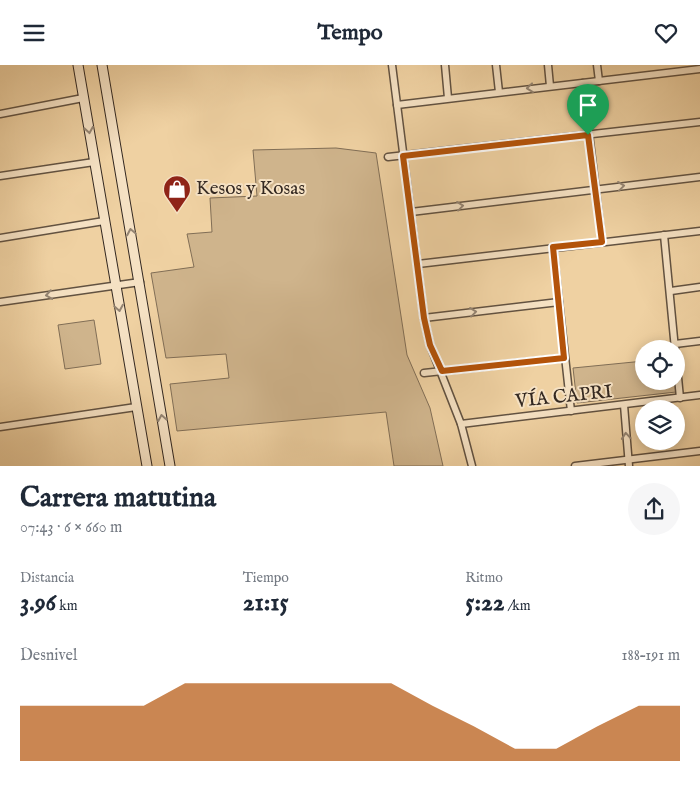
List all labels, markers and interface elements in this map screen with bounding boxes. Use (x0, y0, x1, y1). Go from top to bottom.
icon: menu (20, 19, 48, 47)
text: Tempo (318, 19, 383, 47)
icon: heart (652, 19, 680, 47)
one-way arrow (526, 83, 534, 94)
pin (567, 84, 609, 135)
icon: arrive (574, 91, 602, 119)
one-way arrow (83, 126, 93, 135)
shop icon: Kesos y Kosas (162, 174, 192, 213)
place label: Kesos y Kosas (196, 177, 305, 201)
one-way arrow (617, 181, 625, 192)
one-way arrow (456, 201, 464, 212)
one-way arrow (126, 228, 136, 237)
one-way arrow (45, 289, 54, 299)
one-way arrow (113, 304, 123, 312)
one-way arrow (469, 307, 477, 318)
map controls (635, 340, 685, 450)
button: locate (635, 340, 685, 390)
street label: VÍA CAPRI (513, 379, 614, 414)
button: layers (635, 400, 685, 450)
one-way arrow (158, 414, 168, 422)
one-way arrow (621, 431, 632, 439)
text: Carrera matutina (20, 481, 216, 516)
button: share (628, 483, 680, 535)
text: 07:43 · 6 × 660 m (20, 518, 122, 538)
text: Distancia (20, 569, 74, 587)
text: Tiempo (243, 569, 289, 587)
text: Ritmo (465, 569, 503, 587)
text: 3.96 (20, 587, 56, 619)
text: 21:15 (243, 587, 289, 619)
text: 5:22 (465, 587, 504, 619)
text: km (56, 597, 78, 615)
text: /km (504, 597, 531, 615)
text: Desnivel (20, 646, 77, 666)
text: 188–191 m (621, 646, 680, 666)

